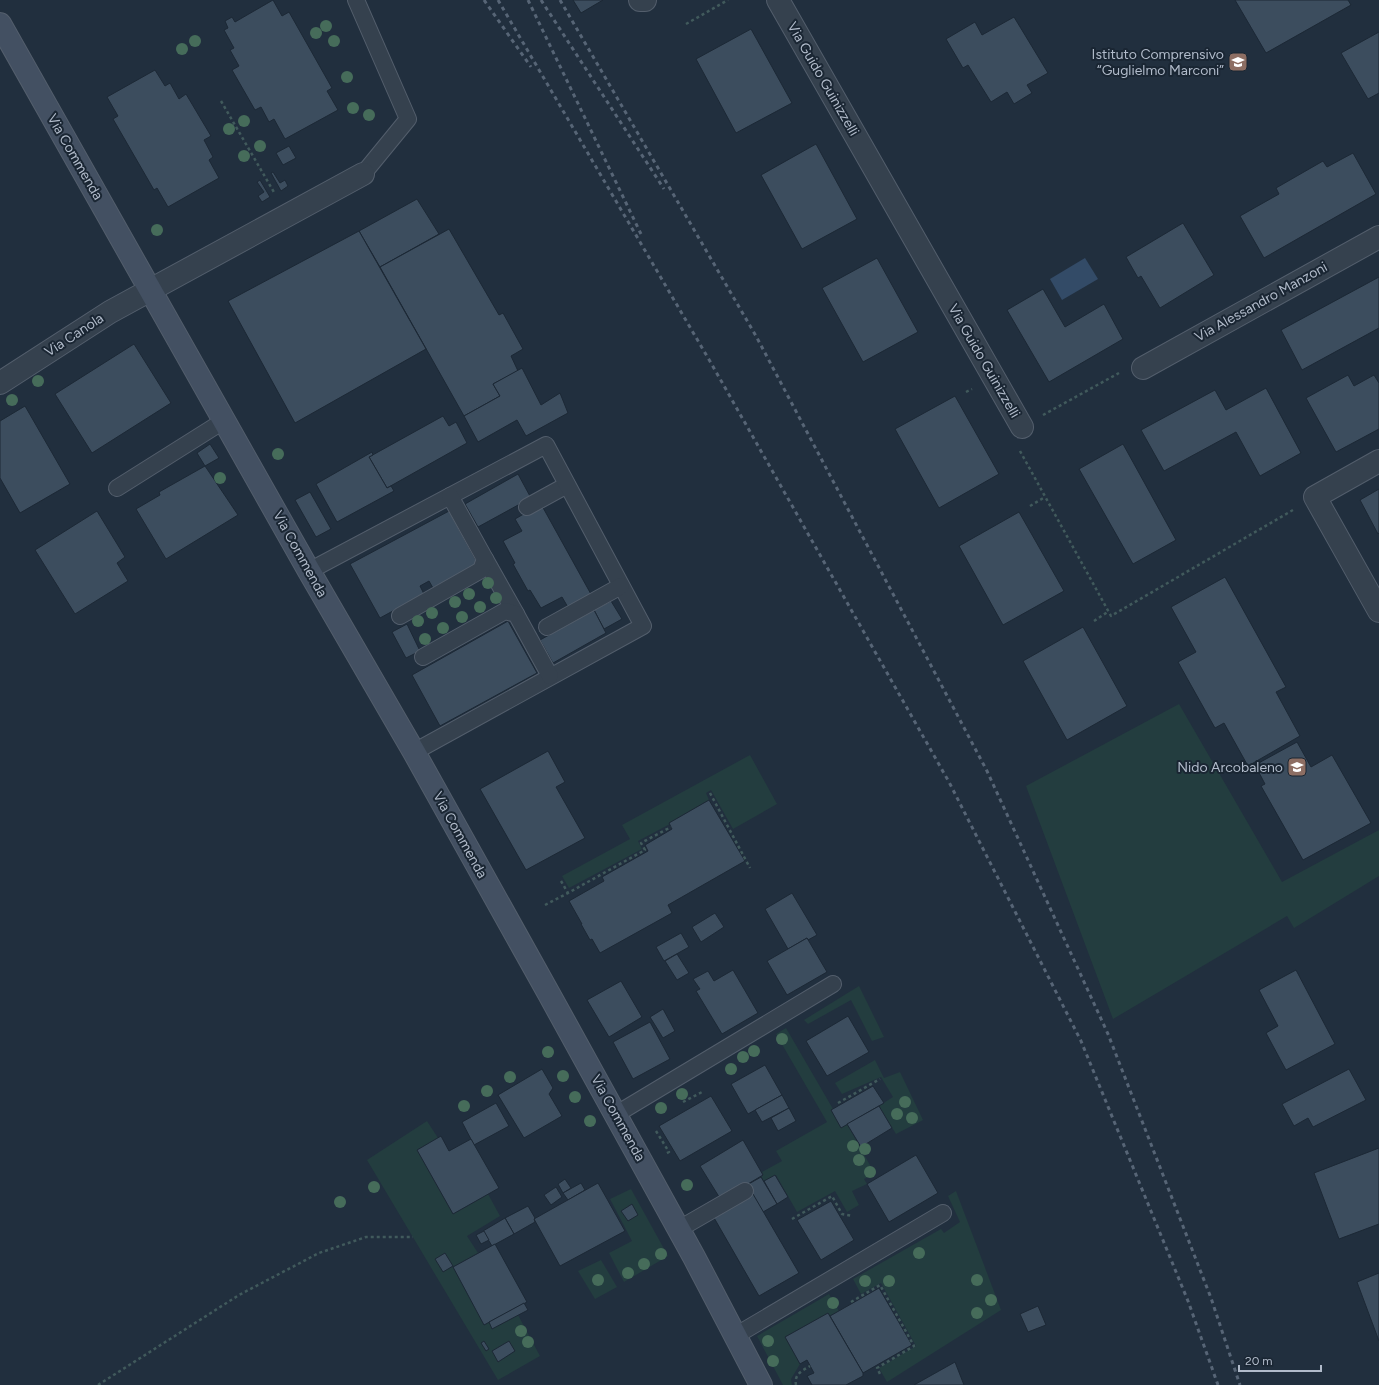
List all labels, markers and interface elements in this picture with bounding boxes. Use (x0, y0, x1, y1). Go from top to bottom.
street label: Via Guido Guinizzelli (783, 19, 863, 139)
place label: Istituto Comprensivo “Guglielmo Marconi” (1092, 46, 1224, 79)
school or university icon: Istituto Comprensivo “Guglielmo Marconi” (1227, 51, 1249, 73)
street label: Via Commenda (44, 111, 106, 203)
street label: Via Alessandro Manzoni (1192, 258, 1330, 346)
street label: Via Guido Guinizzelli (944, 301, 1024, 421)
street label: Via Canola (41, 310, 107, 360)
street label: Via Commenda (269, 508, 331, 600)
school or university icon: Nido Arcobaleno (1286, 756, 1308, 778)
place label: Nido Arcobaleno (1177, 759, 1283, 776)
street label: Via Commenda (429, 789, 491, 881)
street label: Via Commenda (587, 1072, 649, 1164)
scale bar (1239, 1347, 1321, 1373)
text: 20 m (1245, 1354, 1273, 1368)

